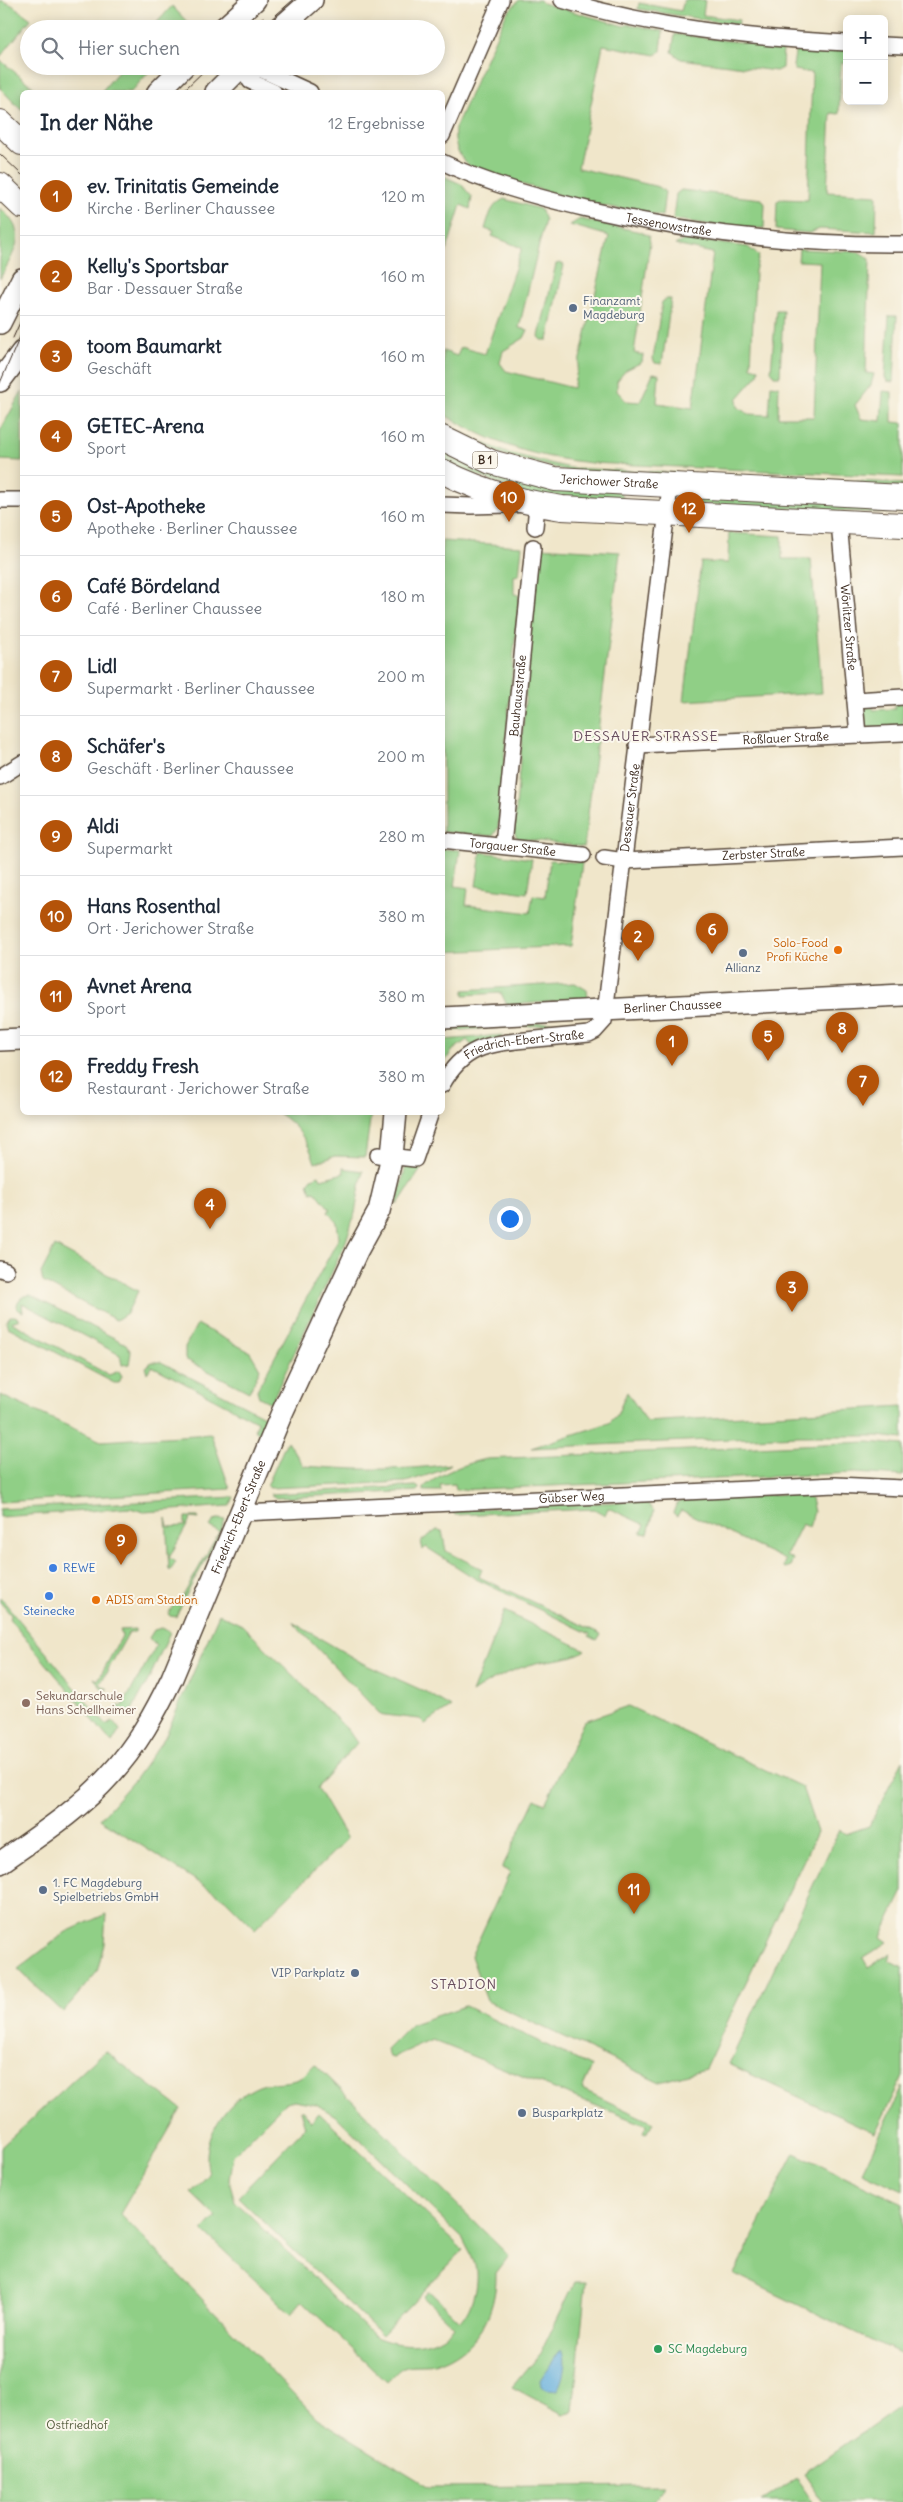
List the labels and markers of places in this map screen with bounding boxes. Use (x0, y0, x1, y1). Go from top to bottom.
place label: Finanzamt Magdeburg (583, 293, 645, 322)
marker: Finanzamt Magdeburg (567, 302, 579, 314)
pin: 10 (493, 481, 525, 522)
pin: 12 (673, 492, 705, 533)
pin: 6 (696, 913, 728, 954)
pin: 2 (622, 920, 654, 961)
place label: Solo-Food Profi Küche (766, 935, 828, 964)
marker: Solo-Food Profi Küche (832, 944, 844, 956)
marker: Allianz (737, 947, 749, 959)
place label: Allianz (725, 960, 761, 975)
pin: 8 (826, 1012, 858, 1053)
pin: 5 (752, 1020, 784, 1061)
pin: 1 (656, 1025, 688, 1066)
pin: 7 (847, 1065, 879, 1106)
pin: 4 (194, 1188, 226, 1229)
pin: 3 (776, 1271, 808, 1312)
pin: 9 (105, 1524, 137, 1565)
place label: REWE (63, 1560, 96, 1575)
marker: REWE (47, 1562, 59, 1574)
marker: Steinecke (43, 1590, 55, 1602)
place label: ADIS am Stadion (106, 1592, 198, 1607)
marker: ADIS am Stadion (90, 1594, 102, 1606)
place label: Steinecke (23, 1603, 75, 1618)
place label: Sekundarschule Hans Schellheimer (36, 1688, 136, 1717)
marker: Sekundarschule Hans Schellheimer (20, 1697, 32, 1709)
pin: 11 (618, 1873, 650, 1914)
place label: 1. FC Magdeburg Spielbetriebs GmbH (53, 1875, 159, 1904)
marker: 1. FC Magdeburg Spielbetriebs GmbH (37, 1884, 49, 1896)
place label: VIP Parkplatz (271, 1965, 345, 1980)
marker: VIP Parkplatz (349, 1967, 361, 1979)
place label: Busparkplatz (532, 2105, 603, 2120)
marker: Busparkplatz (516, 2107, 528, 2119)
place label: SC Magdeburg (668, 2341, 747, 2356)
marker: SC Magdeburg (652, 2343, 664, 2355)

